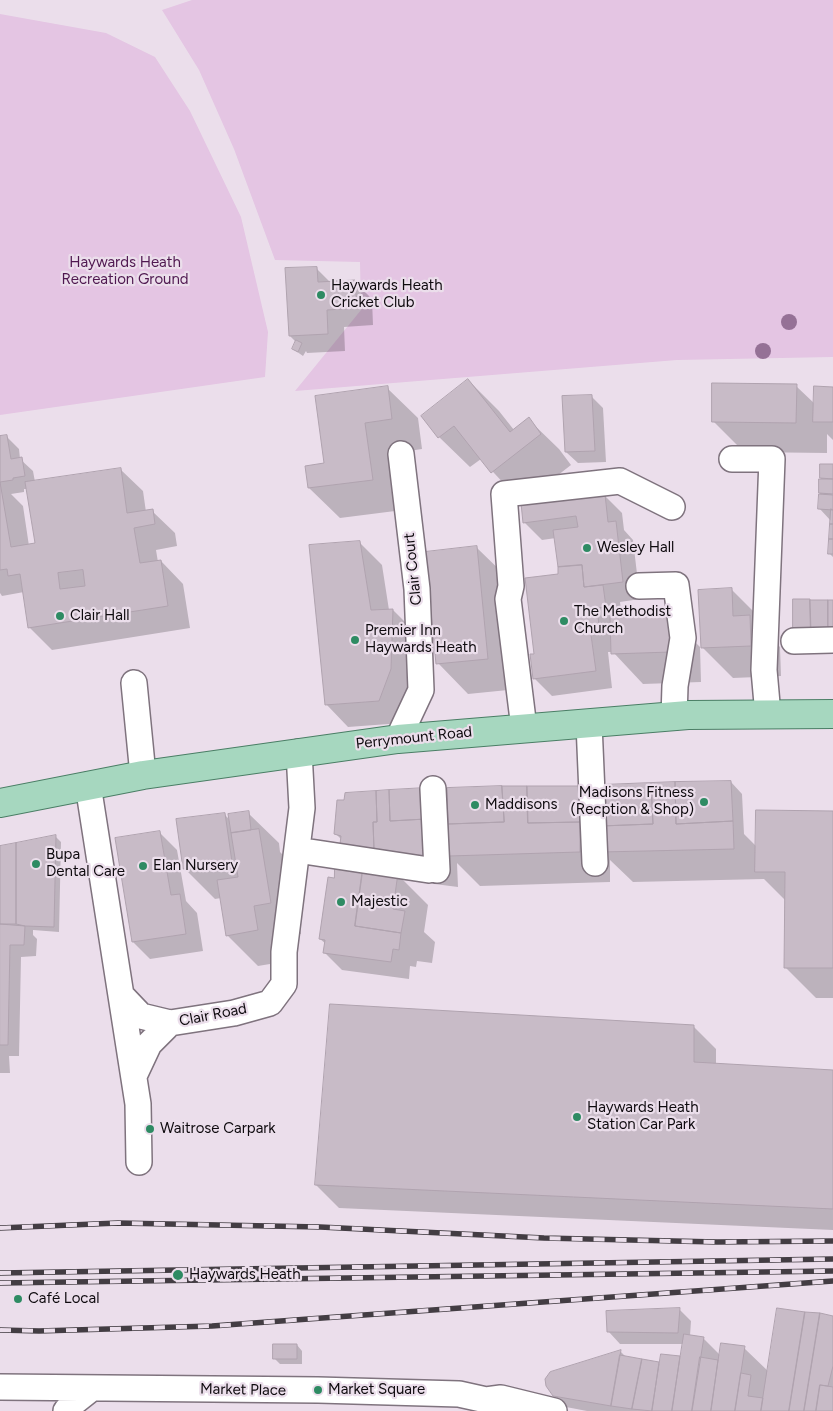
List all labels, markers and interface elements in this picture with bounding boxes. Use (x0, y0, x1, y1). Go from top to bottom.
park label: Haywards Heath Recreation Ground (61, 254, 189, 289)
place label: Haywards Heath Cricket Club (331, 277, 443, 312)
marker: Haywards Heath Cricket Club (315, 289, 327, 301)
street label: Clair Court (400, 532, 426, 606)
place label: Wesley Hall (597, 539, 674, 557)
marker: Wesley Hall (581, 542, 593, 554)
place label: The Methodist Church (574, 603, 671, 638)
place label: Clair Hall (70, 607, 130, 625)
marker: Clair Hall (54, 610, 66, 622)
marker: The Methodist Church (558, 615, 570, 627)
place label: Premier Inn Haywards Heath (365, 622, 477, 657)
marker: Premier Inn Haywards Heath (349, 634, 361, 646)
street label: Perrymount Road (355, 723, 473, 753)
place label: Madisons Fitness (Recption & Shop) (570, 784, 694, 819)
place label: Maddisons (485, 796, 557, 814)
marker: Madisons Fitness (Recption & Shop) (698, 796, 710, 808)
marker: Maddisons (469, 799, 481, 811)
place label: Bupa Dental Care (46, 846, 125, 881)
place label: Elan Nursery (153, 857, 238, 875)
marker: Bupa Dental Care (30, 858, 42, 870)
marker: Elan Nursery (137, 860, 149, 872)
place label: Majestic (351, 893, 408, 911)
marker: Majestic (335, 896, 347, 908)
street label: Clair Road (178, 1000, 248, 1030)
place label: Haywards Heath Station Car Park (587, 1099, 699, 1134)
marker: Haywards Heath Station Car Park (571, 1111, 583, 1123)
place label: Waitrose Carpark (160, 1120, 276, 1138)
marker: Waitrose Carpark (144, 1123, 156, 1135)
place label: Haywards Heath (189, 1266, 301, 1284)
marker: Haywards Heath (171, 1268, 185, 1282)
place label: Café Local (28, 1290, 99, 1308)
marker: Café Local (12, 1293, 24, 1305)
street label: Market Place (200, 1380, 286, 1400)
place label: Market Square (328, 1381, 425, 1399)
marker: Market Square (312, 1384, 324, 1396)

